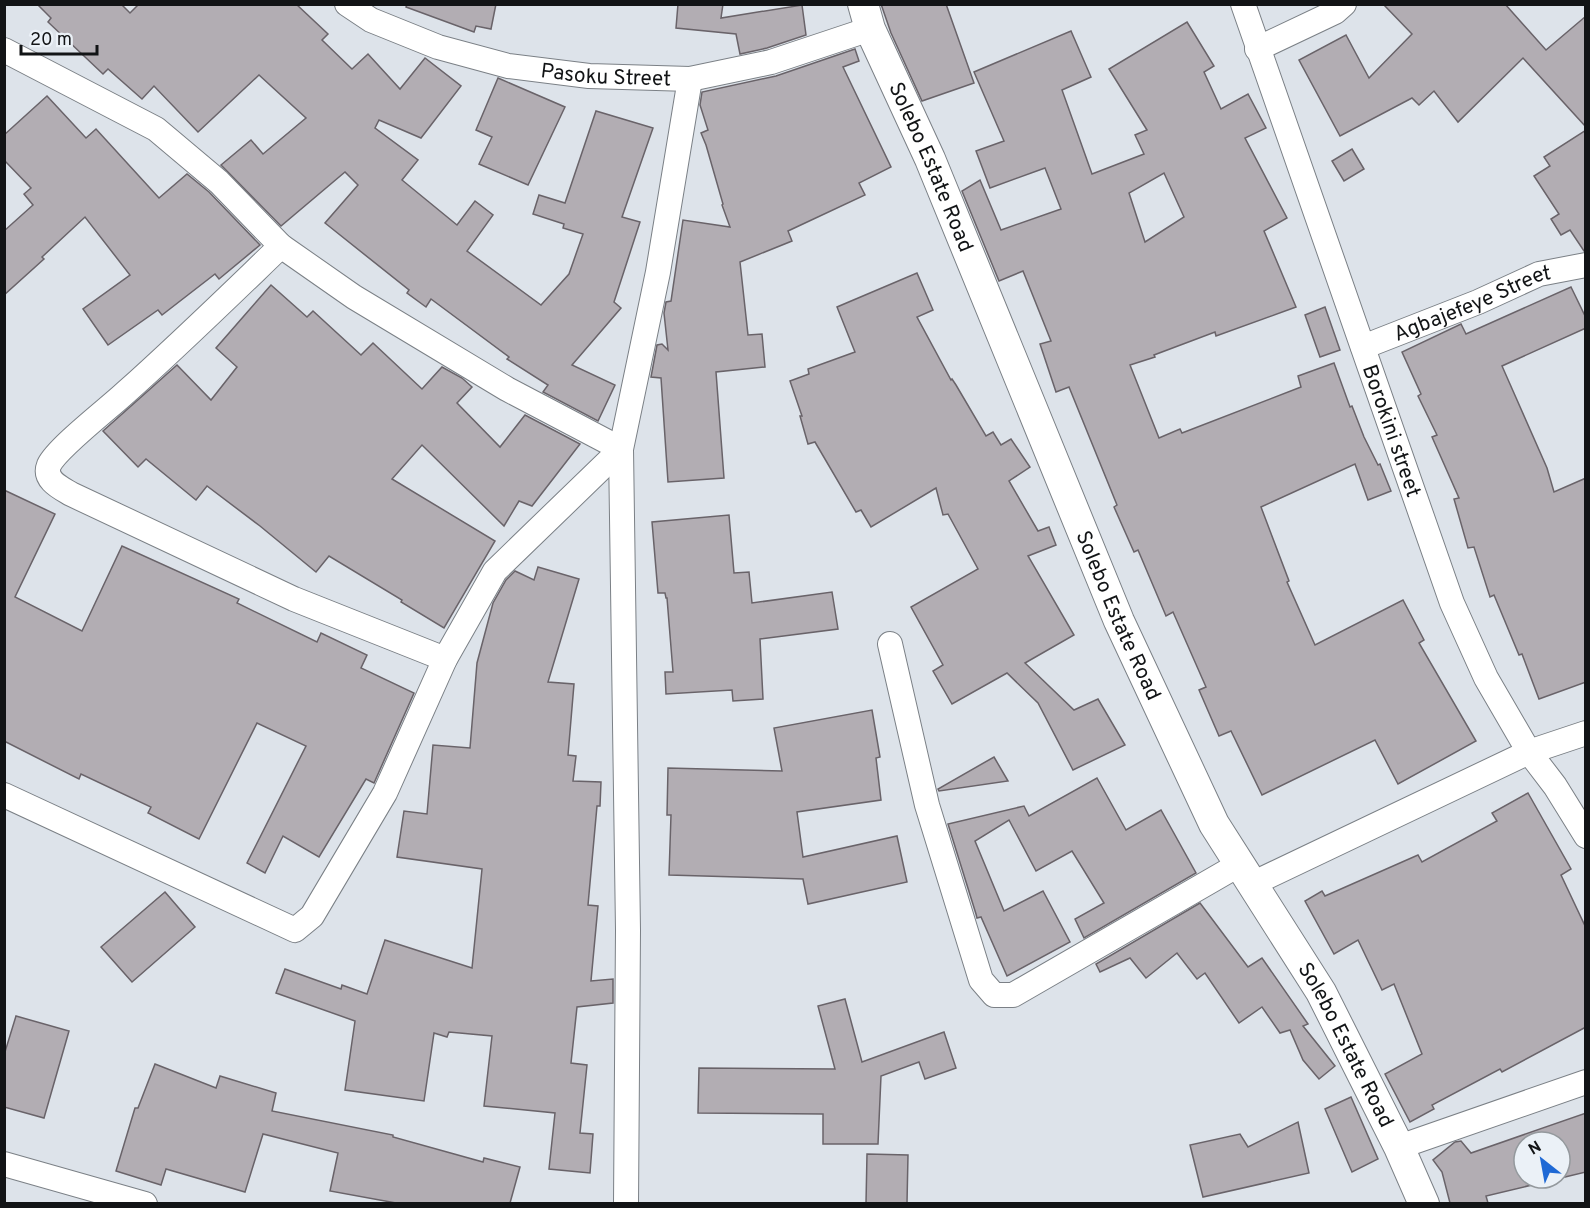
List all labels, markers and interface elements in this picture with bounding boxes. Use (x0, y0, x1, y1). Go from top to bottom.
scale bar (21, 18, 98, 56)
text: 20 m (30, 29, 72, 52)
street label: Pasoku Street (539, 58, 671, 93)
street label: Solebo Estate Road (881, 78, 979, 256)
street label: Agbajefeye Street (1390, 260, 1553, 349)
street label: Borokini street (1355, 361, 1426, 501)
street label: Solebo Estate Road (1069, 527, 1166, 705)
street label: Solebo Estate Road (1291, 958, 1399, 1132)
north arrow (1512, 1130, 1572, 1190)
text: N (1525, 1137, 1545, 1160)

